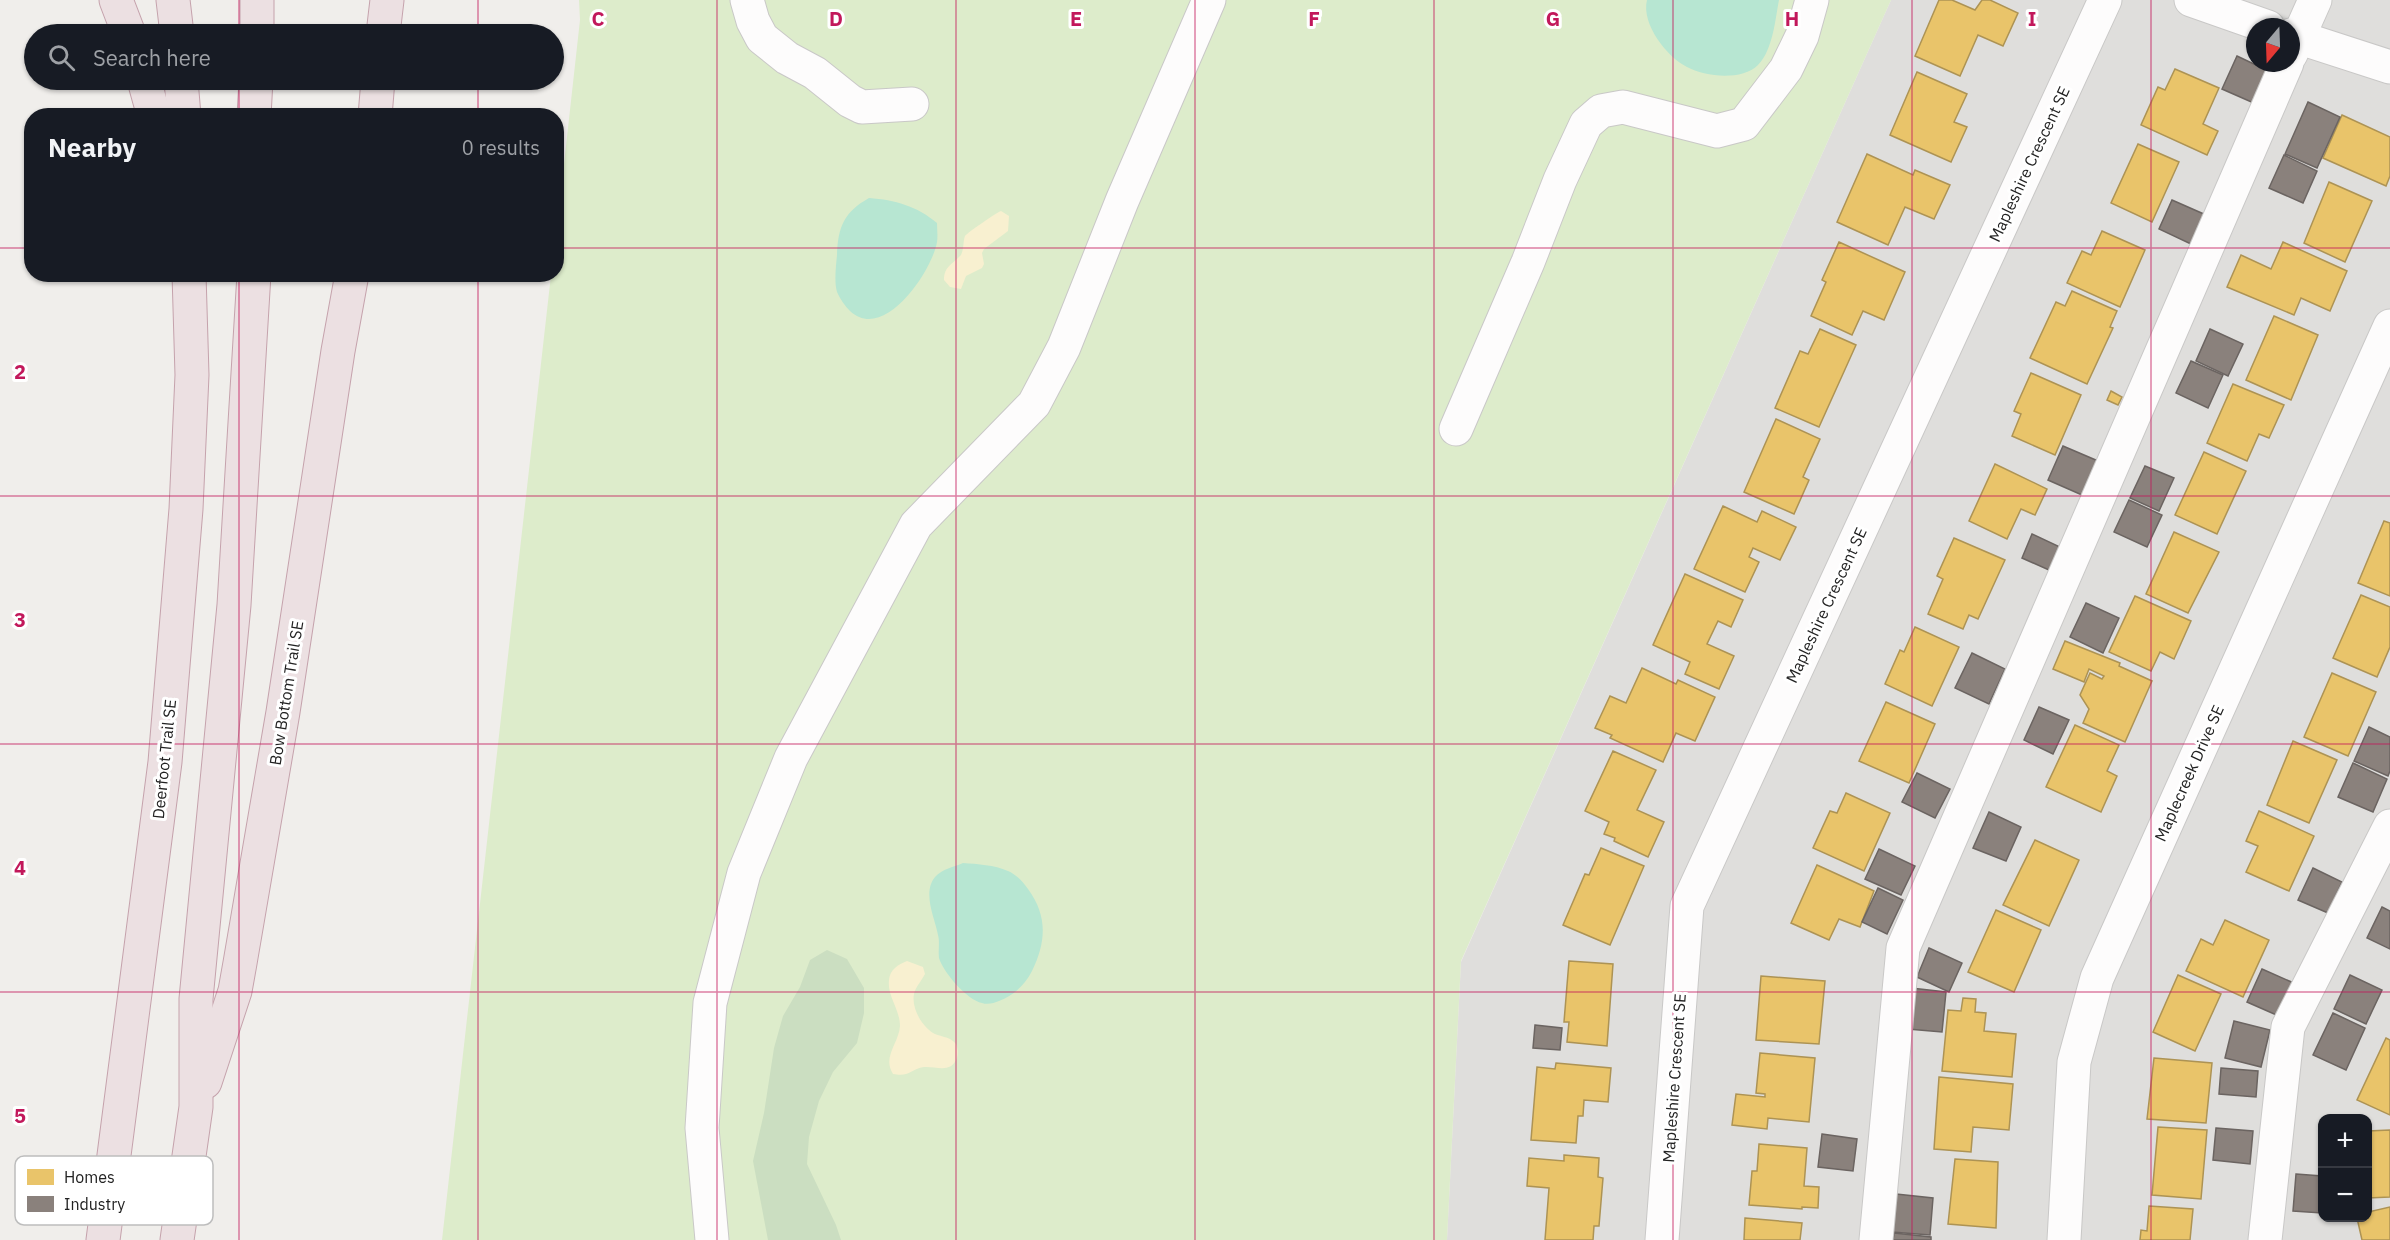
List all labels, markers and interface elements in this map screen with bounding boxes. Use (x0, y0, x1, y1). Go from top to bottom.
text: C (591, 5, 605, 32)
text: D (829, 5, 843, 32)
text: E (1070, 5, 1082, 32)
text: F (1308, 5, 1320, 32)
text: G (1546, 5, 1560, 32)
text: H (1785, 5, 1799, 32)
text: I (2028, 5, 2036, 32)
north arrow (2246, 18, 2300, 72)
search box (24, 24, 564, 90)
icon: search (45, 41, 78, 74)
text: Search here (93, 43, 211, 72)
street label: Mapleshire Crescent SE (1984, 83, 2074, 245)
text: Nearby (48, 130, 136, 164)
text: 0 results (462, 134, 540, 161)
text: 2 (14, 358, 26, 385)
street label: Mapleshire Crescent SE (1781, 524, 1871, 686)
text: 3 (14, 606, 26, 633)
street label: Bow Bottom Trail SE (265, 619, 307, 767)
street label: Deerfoot Trail SE (148, 698, 180, 820)
street label: Maplecreek Drive SE (2150, 702, 2228, 844)
text: 4 (14, 854, 26, 881)
street label: Mapleshire Crescent SE (1658, 993, 1690, 1163)
text: 5 (14, 1102, 26, 1129)
map controls (2318, 1114, 2372, 1222)
button: + (2318, 1114, 2372, 1168)
legend (15, 1156, 213, 1225)
text: Homes (64, 1167, 115, 1187)
button: − (2318, 1168, 2372, 1222)
text: Industry (64, 1194, 125, 1214)

